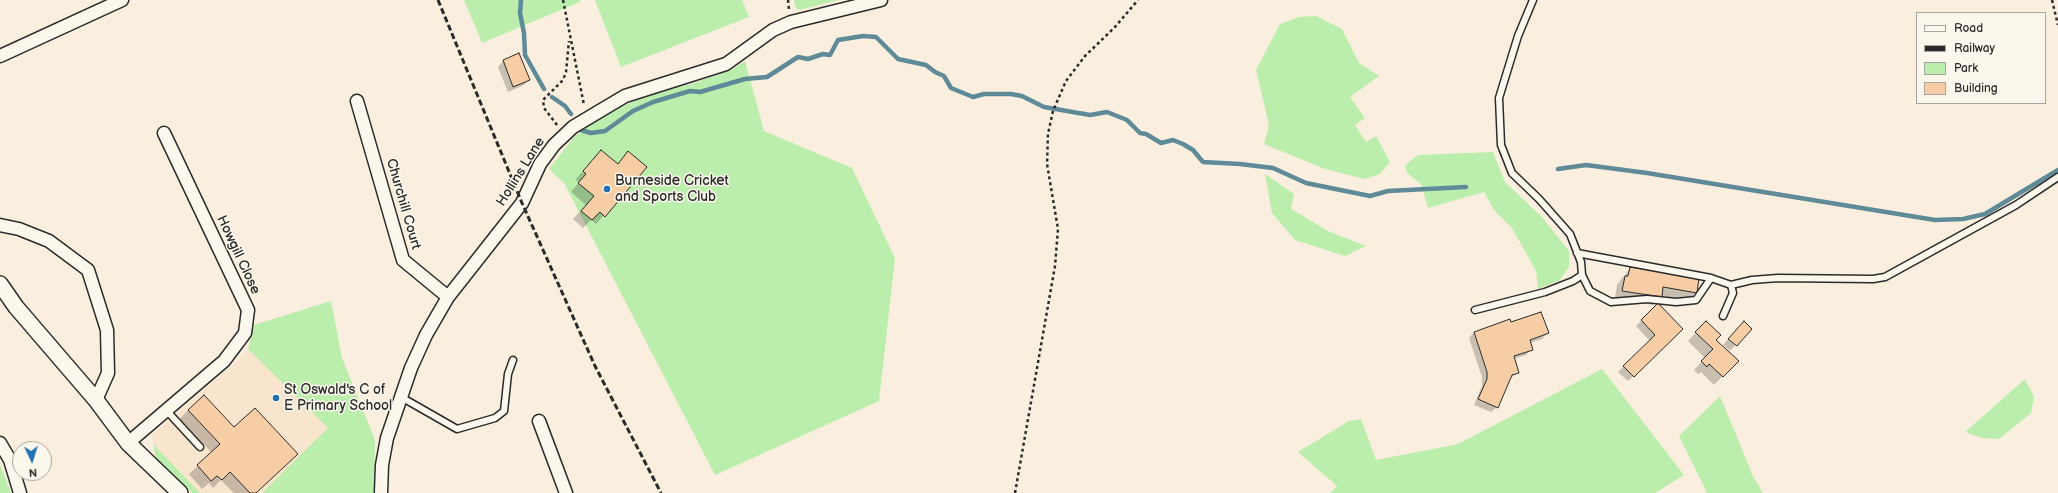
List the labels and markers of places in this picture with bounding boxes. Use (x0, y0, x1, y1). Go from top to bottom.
place label: Burneside Cricket and Sports Club (615, 173, 729, 206)
marker: Burneside Cricket and Sports Club (602, 184, 612, 194)
place label: St Oswald's C of E Primary School (284, 382, 392, 414)
marker: St Oswald's C of E Primary School (271, 393, 281, 403)

